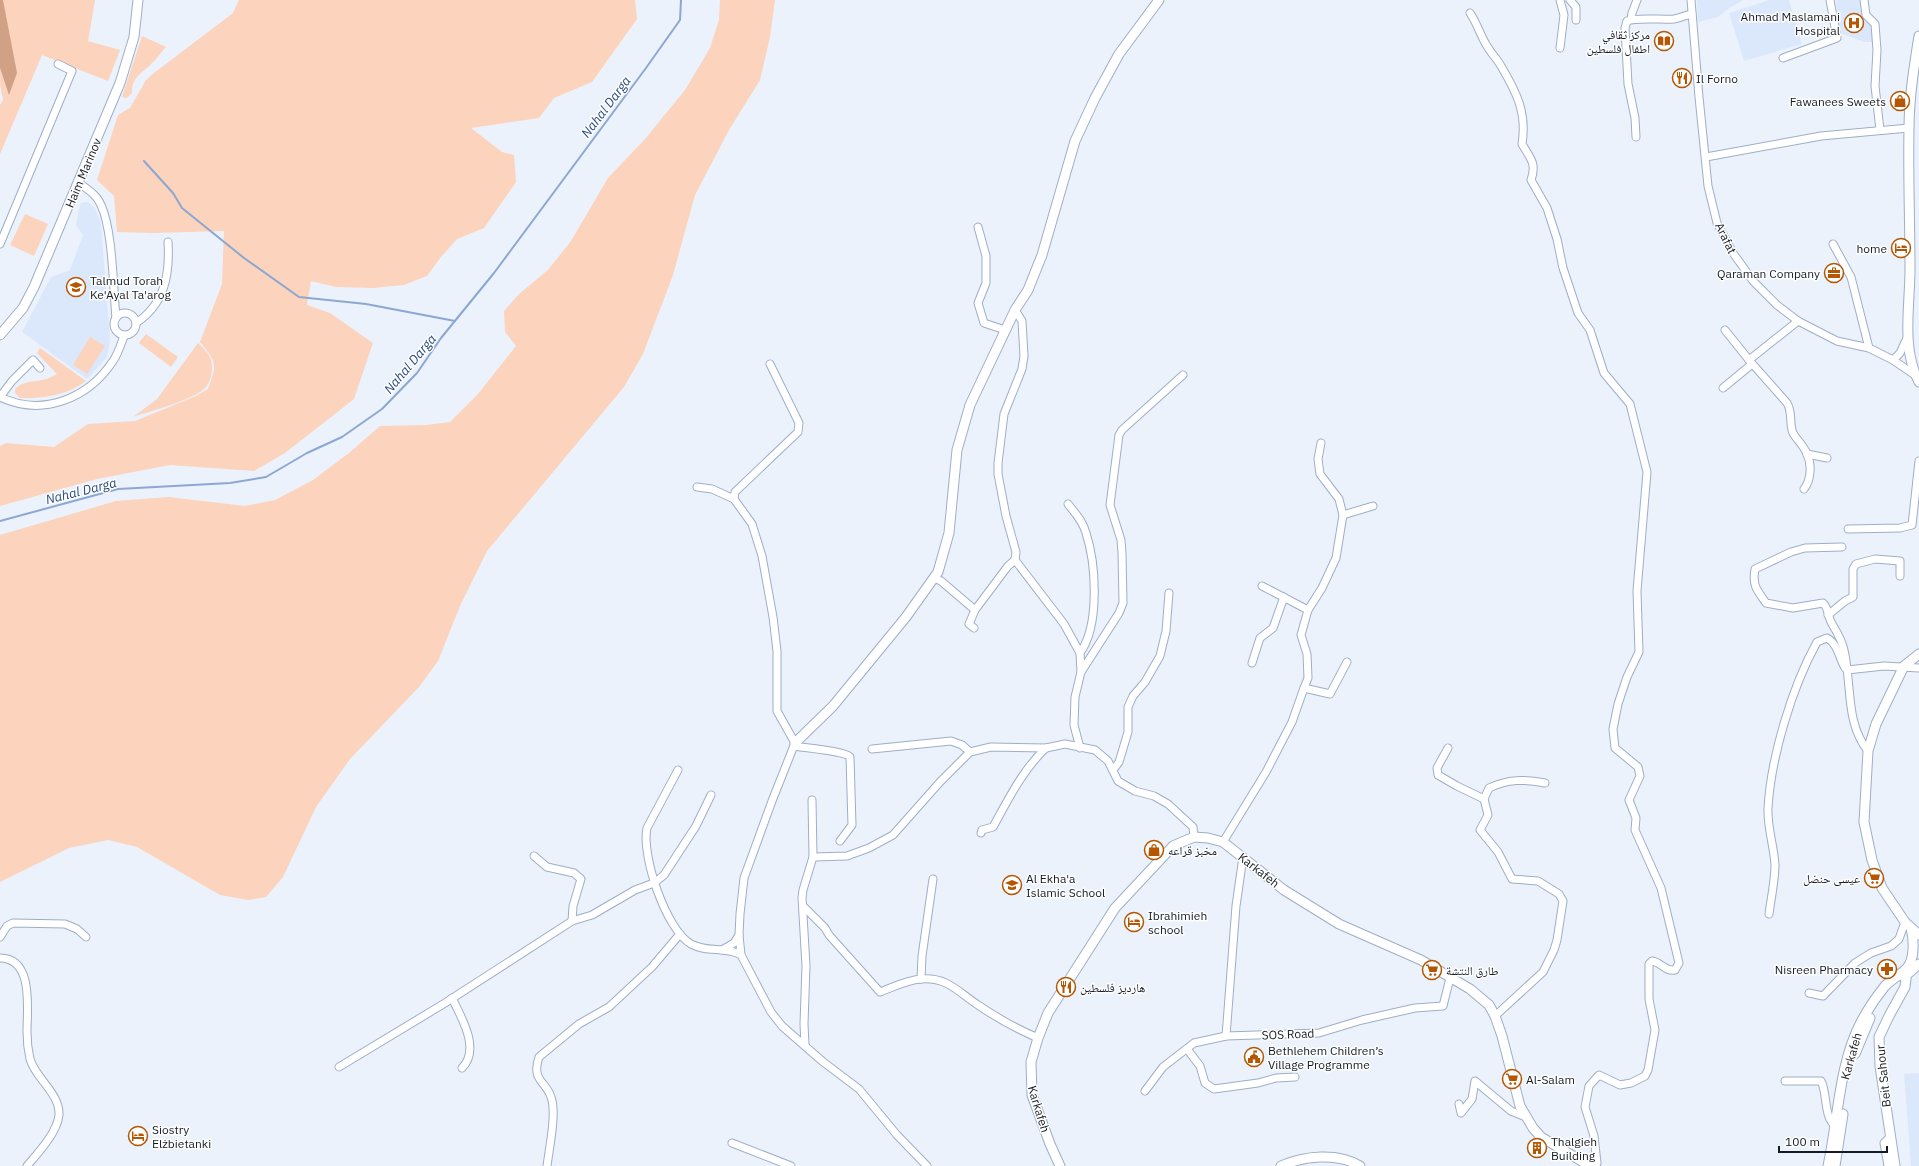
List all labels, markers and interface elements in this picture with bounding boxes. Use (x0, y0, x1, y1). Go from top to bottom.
place label: Ahmad Maslamani Hospital (1740, 9, 1840, 38)
hospital icon: Ahmad Maslamani Hospital (1843, 12, 1865, 34)
place label: مركز ثقافي اطفال فلسطين (1587, 27, 1650, 56)
library icon: مركز ثقافي اطفال فلسطين (1653, 30, 1675, 52)
restaurant icon: Il Forno (1671, 67, 1693, 89)
place label: Il Forno (1696, 71, 1738, 86)
water label: Nahal Darga (577, 73, 635, 141)
shop icon: Fawanees Sweets (1889, 90, 1911, 112)
place label: Fawanees Sweets (1790, 94, 1886, 109)
street label: Haim Marinov (62, 136, 104, 210)
street label: Arafat (1712, 220, 1740, 256)
hotel icon: home (1890, 237, 1912, 259)
place label: home (1856, 241, 1887, 256)
office icon: Qaraman Company (1823, 262, 1845, 284)
place label: Qaraman Company (1717, 266, 1820, 281)
place label: Talmud Torah Ke'Ayal Ta'arog (90, 273, 171, 302)
school or university icon: Talmud Torah Ke'Ayal Ta'arog (65, 276, 87, 298)
water label: Nahal Darga (380, 331, 440, 397)
water label: Nahal Darga (44, 474, 118, 508)
shop icon: مخبز قراعه (1143, 839, 1165, 861)
place label: مخبز قراعه (1168, 843, 1217, 858)
street label: Karkafeh (1235, 849, 1283, 891)
supermarket icon: عيسى حنضل (1863, 867, 1885, 889)
place label: Al Ekha'a Islamic School (1026, 871, 1105, 900)
place label: عيسى حنضل (1803, 871, 1860, 886)
school or university icon: Al Ekha'a Islamic School (1001, 874, 1023, 896)
place label: Ibrahimieh school (1148, 908, 1207, 937)
hotel icon: Ibrahimieh school (1123, 911, 1145, 933)
pharmacy icon: Nisreen Pharmacy (1876, 958, 1898, 980)
supermarket icon: طارق النتشة (1421, 959, 1443, 981)
place label: Nisreen Pharmacy (1775, 962, 1873, 977)
place label: طارق النتشة (1446, 963, 1499, 978)
restaurant icon: هارديز فلسطين (1055, 976, 1077, 998)
place label: هارديز فلسطين (1080, 980, 1145, 995)
street label: SOS Road (1261, 1026, 1315, 1042)
street label: Karkafeh (1837, 1031, 1865, 1081)
place label: Bethlehem Children’s Village Programme (1268, 1043, 1384, 1072)
street label: Beit Sahour (1872, 1043, 1894, 1108)
public building icon: Bethlehem Children’s Village Programme (1243, 1046, 1265, 1068)
supermarket icon: Al-Salam (1501, 1068, 1523, 1090)
place label: Al-Salam (1526, 1072, 1575, 1087)
street label: Karkafeh (1025, 1084, 1053, 1134)
place label: Siostry Elżbietanki (152, 1122, 211, 1151)
hotel icon: Siostry Elżbietanki (127, 1125, 149, 1147)
scale bar (1779, 1128, 1887, 1154)
place label: Thalgieh Building (1551, 1134, 1597, 1163)
text: 100 m (1785, 1134, 1820, 1149)
building icon: Thalgieh Building (1526, 1137, 1548, 1159)

